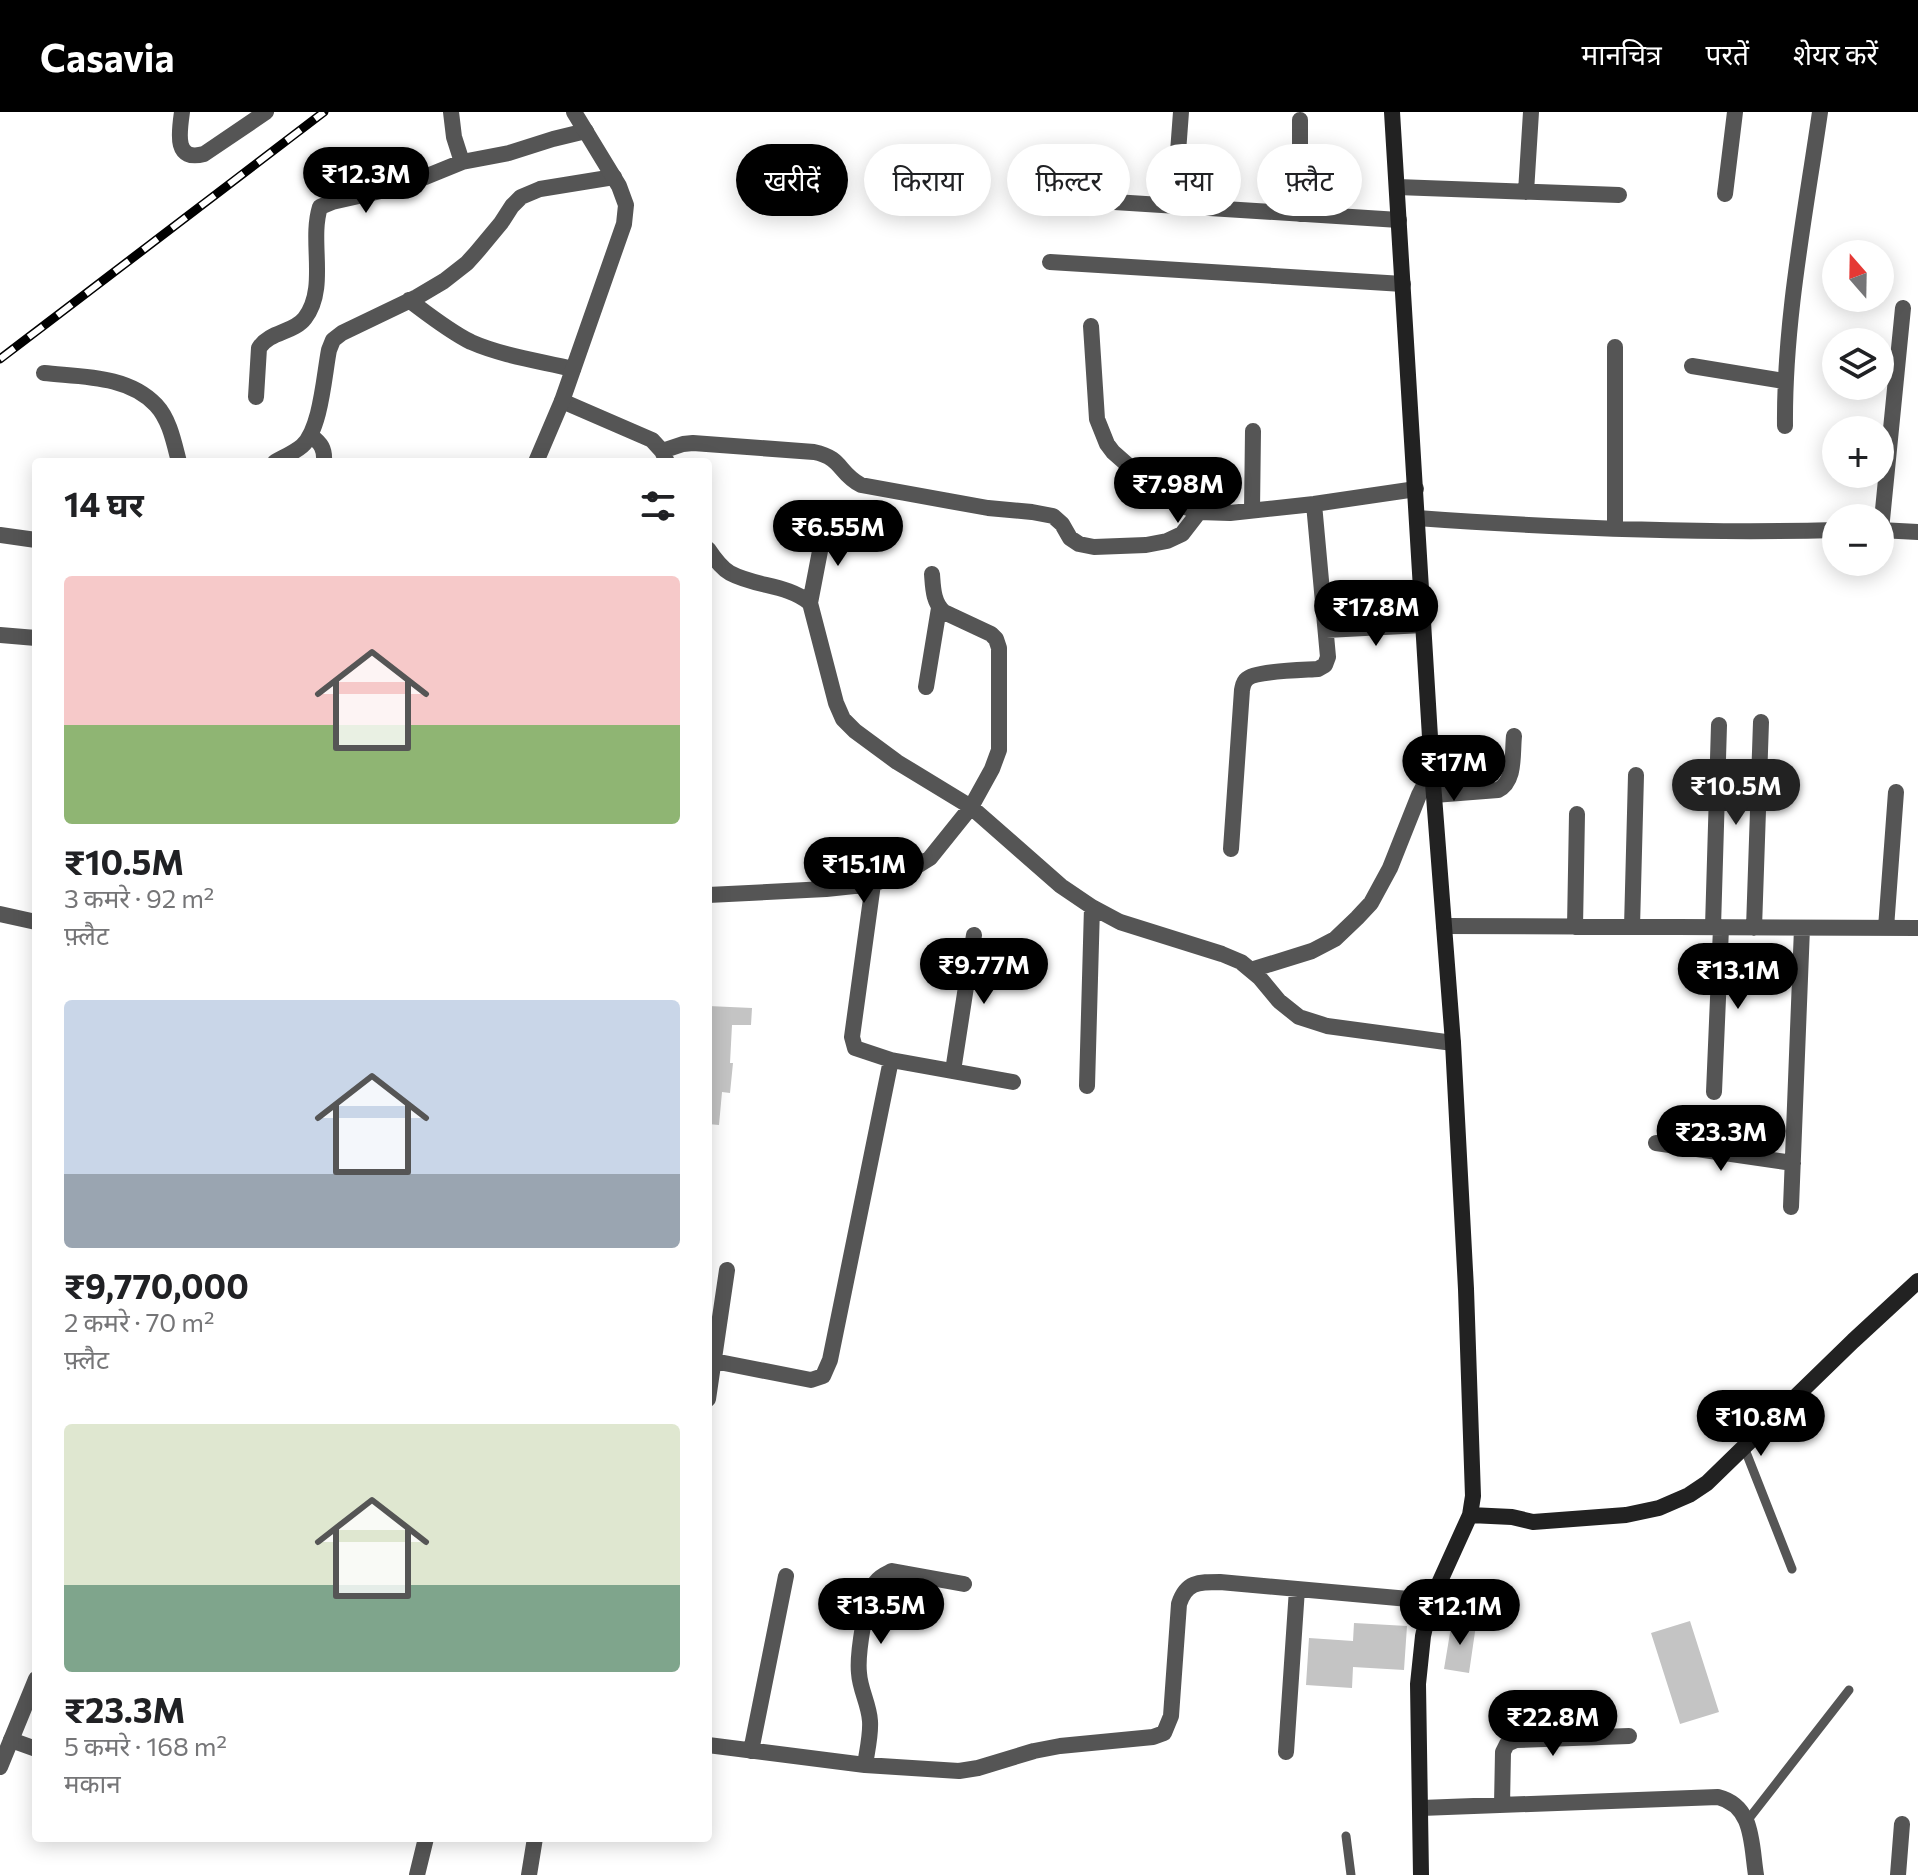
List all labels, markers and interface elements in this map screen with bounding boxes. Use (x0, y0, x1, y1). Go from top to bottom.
text: Casavia (40, 33, 174, 80)
text: मानचित्र (1582, 37, 1662, 71)
text: परतें (1706, 37, 1749, 71)
text: शेयर करें (1793, 37, 1878, 71)
chip: खरीदें (736, 144, 848, 216)
chip: किराया (864, 144, 991, 216)
chip: फ़िल्टर (1007, 144, 1130, 216)
chip: नया (1146, 144, 1241, 216)
chip: फ़्लैट (1257, 144, 1362, 216)
pin: ₹12.3M (301, 147, 431, 215)
text: ₹12.3M (321, 157, 411, 188)
north arrow (1822, 240, 1894, 312)
map controls (1822, 240, 1894, 576)
button: layers (1822, 328, 1894, 400)
button: + (1822, 416, 1894, 488)
pin: ₹7.98M (1113, 457, 1243, 525)
text: ₹7.98M (1132, 467, 1224, 498)
text: 14 घर (64, 482, 144, 524)
icon: filters (636, 484, 680, 528)
pin: ₹6.55M (773, 500, 903, 568)
button: − (1822, 504, 1894, 576)
text: ₹6.55M (791, 510, 885, 541)
pin: ₹17.8M (1311, 580, 1441, 648)
text: ₹17.8M (1332, 590, 1420, 621)
icon: home (300, 628, 444, 772)
pin: ₹17M (1407, 735, 1501, 803)
text: ₹17M (1420, 745, 1488, 776)
pin: ₹10.5M (1671, 759, 1801, 827)
text: ₹10.5M (1690, 769, 1782, 800)
pin: ₹15.1M (799, 837, 929, 905)
text: ₹10.5M (64, 840, 184, 882)
text: ₹15.1M (822, 847, 906, 878)
text: 3 कमरे · 92 m² (64, 882, 214, 913)
text: फ़्लैट (64, 919, 109, 950)
pin: ₹9.77M (919, 938, 1049, 1006)
pin: ₹13.1M (1673, 943, 1803, 1011)
text: ₹9.77M (938, 948, 1030, 979)
text: ₹13.1M (1696, 953, 1780, 984)
icon: home (300, 1052, 444, 1196)
pin: ₹23.3M (1656, 1105, 1786, 1173)
text: ₹23.3M (1675, 1115, 1767, 1146)
text: ₹9,770,000 (64, 1264, 249, 1306)
text: 2 कमरे · 70 m² (64, 1306, 214, 1337)
text: फ़्लैट (64, 1343, 109, 1374)
pin: ₹10.8M (1696, 1390, 1826, 1458)
text: ₹10.8M (1715, 1400, 1807, 1431)
icon: home (300, 1476, 444, 1620)
pin: ₹13.5M (816, 1578, 946, 1646)
pin: ₹12.1M (1395, 1579, 1525, 1647)
text: ₹13.5M (836, 1588, 926, 1619)
text: ₹12.1M (1418, 1589, 1502, 1620)
text: ₹23.3M (64, 1688, 185, 1730)
pin: ₹22.8M (1488, 1690, 1618, 1758)
text: ₹22.8M (1506, 1700, 1600, 1731)
text: 5 कमरे · 168 m² (64, 1730, 227, 1761)
text: मकान (64, 1767, 121, 1798)

